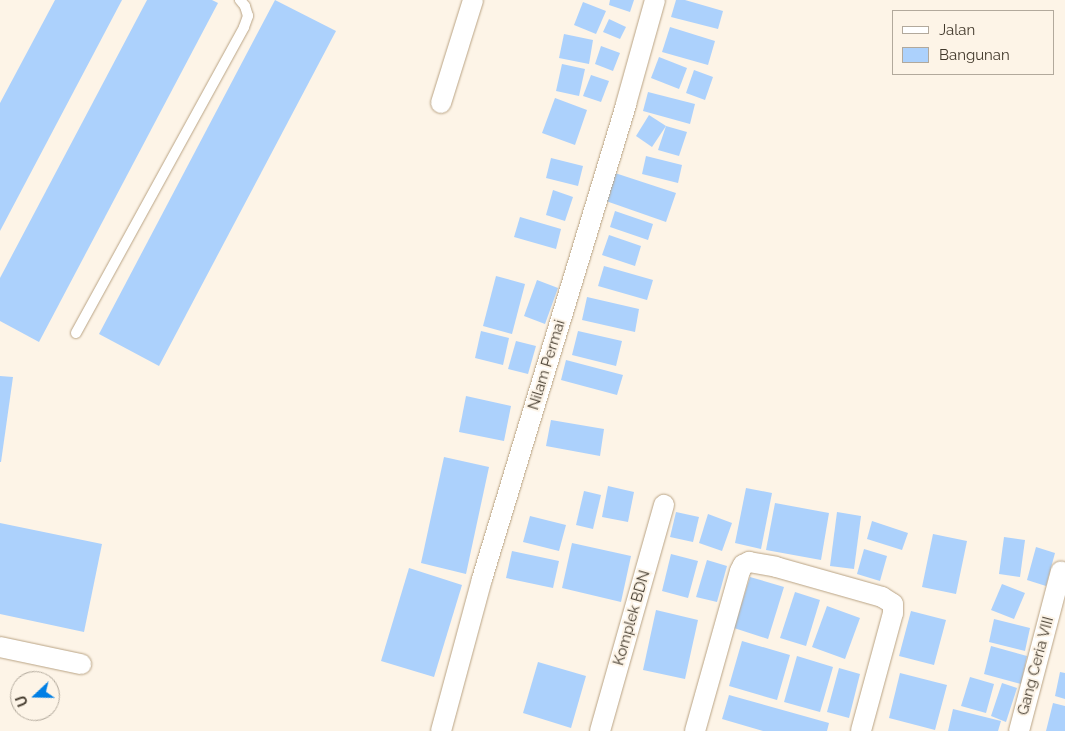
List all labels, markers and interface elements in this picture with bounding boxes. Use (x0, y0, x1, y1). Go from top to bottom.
legend (892, 10, 1055, 75)
text: Jalan (939, 21, 975, 39)
text: Bangunan (939, 46, 1010, 64)
street label: Nilam Permai (525, 318, 569, 412)
street label: Komplek BDN (610, 568, 654, 668)
street label: Gang Ceria VIII (1014, 615, 1058, 717)
north arrow (10, 671, 60, 721)
text: U (13, 693, 31, 709)

